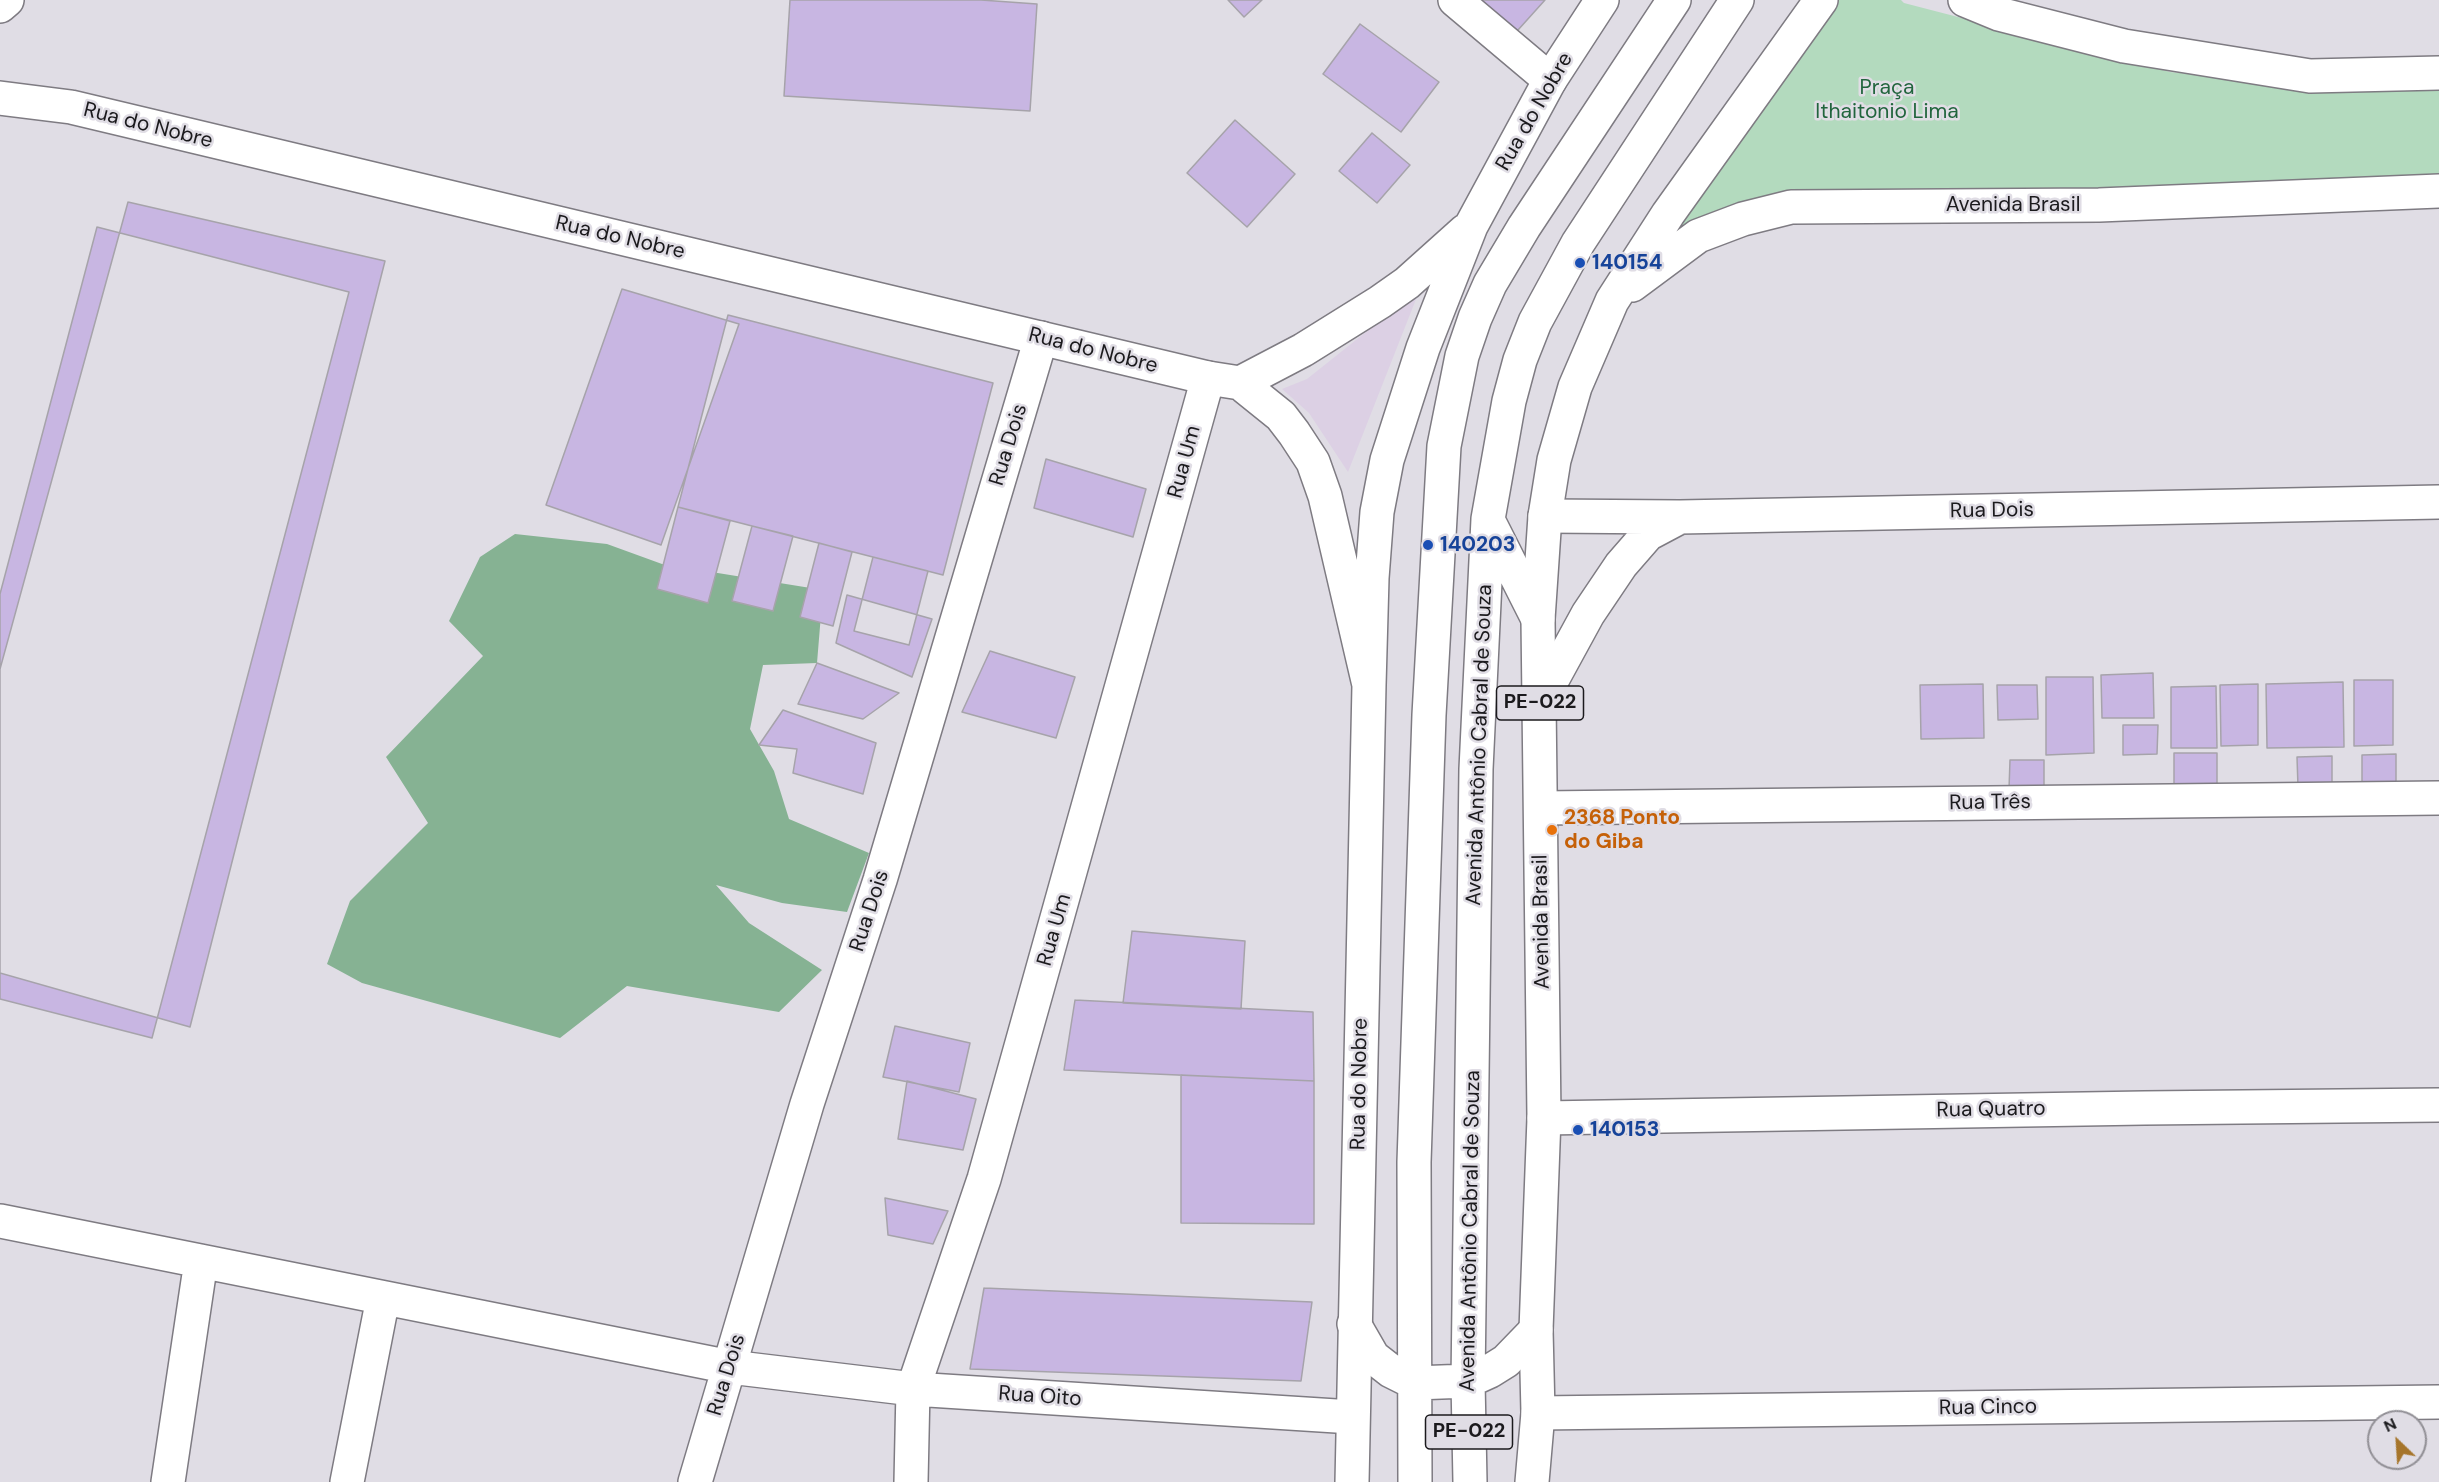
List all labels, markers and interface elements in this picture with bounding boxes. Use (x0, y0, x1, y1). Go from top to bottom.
street label: Rua do Nobre (1491, 48, 1579, 176)
park label: Praça Ithaitonio Lima (1815, 75, 1959, 125)
street label: Rua do Nobre (81, 98, 215, 154)
street label: Avenida Brasil (1946, 192, 2080, 218)
street label: Rua do Nobre (553, 211, 687, 265)
place label: 140154 (1592, 250, 1662, 276)
marker: 140154 (1573, 256, 1587, 270)
street label: Rua do Nobre (1026, 323, 1160, 379)
street label: Rua Dois (985, 401, 1033, 489)
street label: Rua Um (1163, 423, 1207, 501)
street label: Rua Dois (1950, 498, 2034, 524)
place label: 140203 (1440, 532, 1515, 558)
marker: 140203 (1421, 538, 1435, 552)
street label: Avenida Antônio Cabral de Souza (1462, 584, 1498, 906)
road number: PE-022 (1496, 686, 1584, 720)
street label: Rua Três (1949, 790, 2031, 816)
place label: 2368 Ponto do Giba (1564, 805, 1680, 855)
marker: 2368 Ponto do Giba (1545, 823, 1559, 837)
street label: Avenida Brasil (1528, 854, 1556, 990)
street label: Rua Dois (845, 867, 895, 955)
street label: Rua Um (1033, 891, 1077, 969)
street label: Rua do Nobre (1346, 1018, 1374, 1150)
street label: Avenida Antônio Cabral de Souza (1456, 1070, 1486, 1392)
street label: Rua Quatro (1936, 1096, 2046, 1124)
place label: 140153 (1590, 1117, 1659, 1143)
marker: 140153 (1571, 1123, 1585, 1137)
street label: Rua Dois (703, 1331, 751, 1419)
street label: Rua Oito (998, 1382, 1082, 1412)
street label: Rua Cinco (1939, 1395, 2037, 1421)
north arrow (2367, 1410, 2427, 1470)
text: N (2380, 1413, 2400, 1437)
road number: PE-022 (1426, 1415, 1512, 1449)

